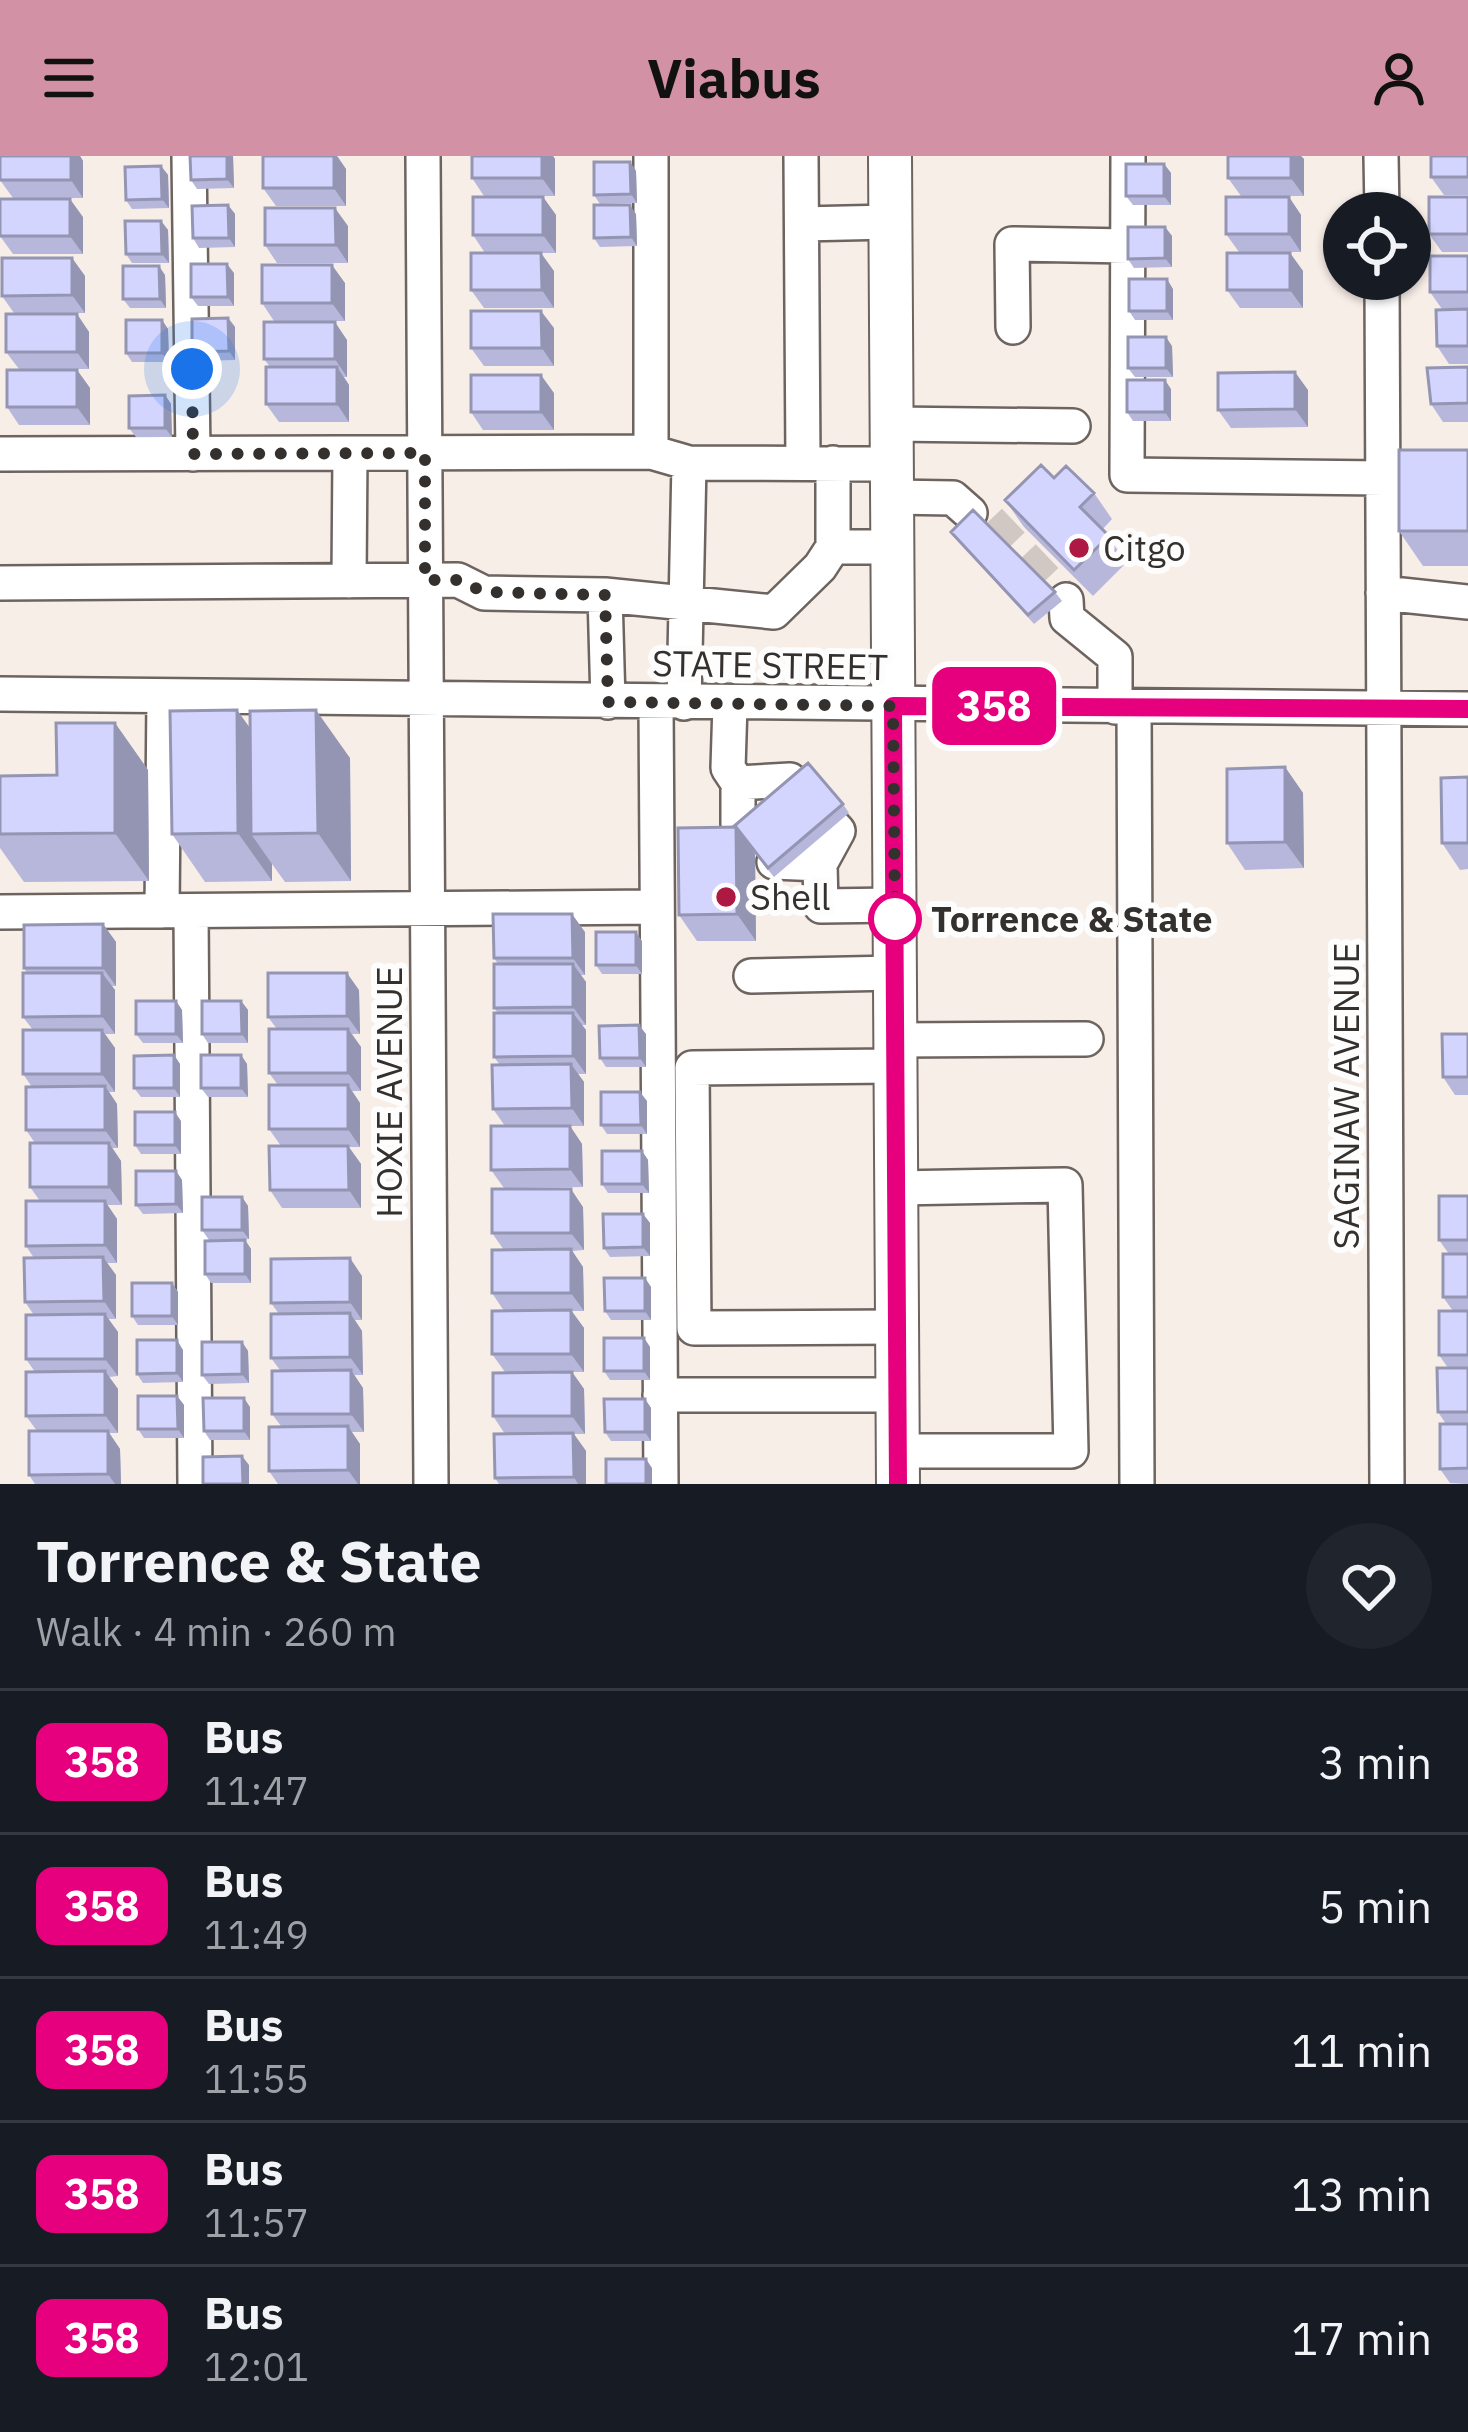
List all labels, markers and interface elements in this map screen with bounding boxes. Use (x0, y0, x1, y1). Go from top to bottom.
text: Viabus (647, 43, 821, 113)
icon: menu (36, 45, 102, 111)
icon: person (1366, 45, 1432, 111)
map controls (1323, 192, 1431, 300)
button: locate (1323, 192, 1431, 300)
your location (162, 339, 222, 399)
place label: Citgo (1103, 524, 1186, 571)
marker: Citgo (1066, 535, 1092, 561)
street label: STATE STREET (652, 639, 888, 690)
line badge: 358 (925, 667, 1063, 745)
text: 358 (956, 678, 1032, 733)
place label: Shell (750, 873, 831, 920)
marker: Shell (713, 884, 739, 910)
marker: Torrence & State (870, 894, 920, 944)
place label: Torrence & State (931, 895, 1212, 942)
street label: SAGINAW AVENUE (1322, 942, 1369, 1250)
street label: HOXIE AVENUE (365, 966, 412, 1218)
button: heart (1306, 1523, 1432, 1649)
text: Torrence & State (36, 1524, 482, 1598)
text: Walk · 4 min · 260 m (36, 1606, 397, 1657)
text: Bus (204, 1707, 284, 1765)
text: 3 min (1318, 1733, 1432, 1791)
text: 358 (64, 1734, 140, 1789)
text: 11:47 (204, 1765, 309, 1816)
text: Bus (204, 1851, 284, 1909)
text: 5 min (1318, 1877, 1432, 1935)
text: 358 (64, 1878, 140, 1933)
text: 11:49 (204, 1909, 309, 1960)
text: Bus (204, 1995, 284, 2053)
text: 11 min (1291, 2021, 1432, 2079)
text: 358 (64, 2022, 140, 2077)
text: 11:55 (204, 2053, 309, 2104)
text: Bus (204, 2139, 284, 2197)
text: 13 min (1291, 2165, 1432, 2223)
text: 358 (64, 2166, 140, 2221)
text: 11:57 (204, 2197, 309, 2248)
text: Bus (204, 2283, 284, 2341)
text: 17 min (1291, 2309, 1432, 2367)
text: 358 (64, 2310, 140, 2365)
text: 12:01 (204, 2341, 309, 2392)

